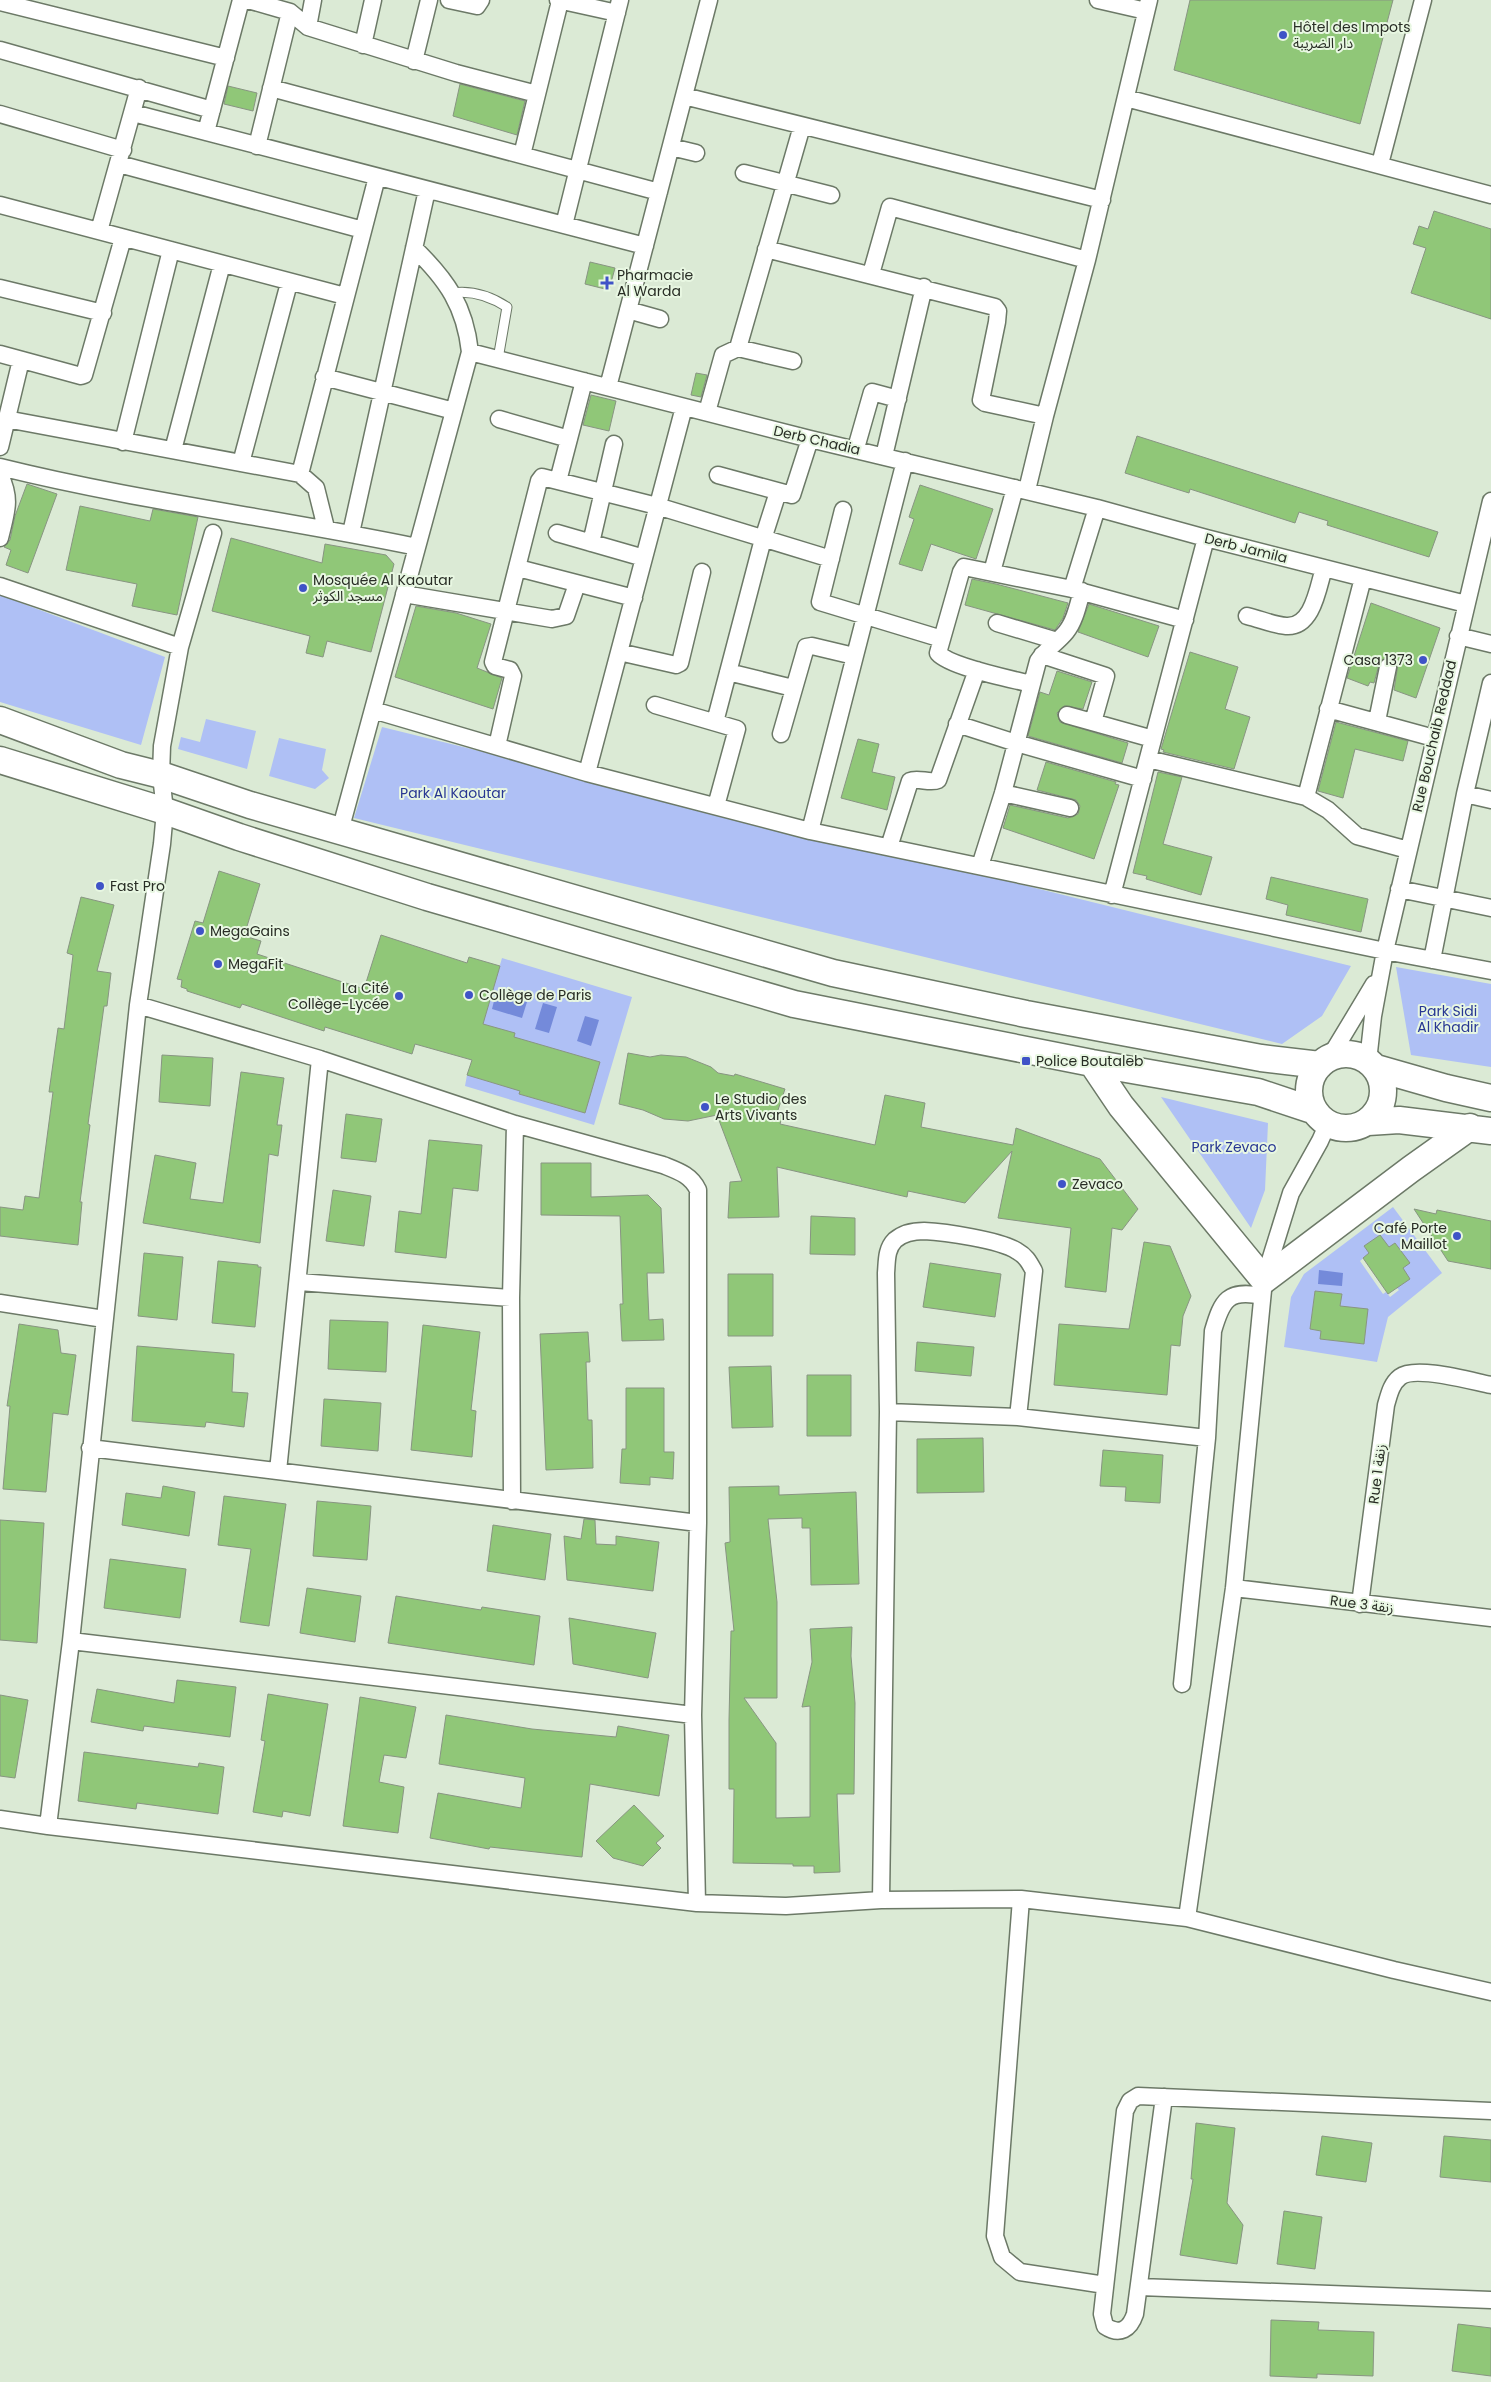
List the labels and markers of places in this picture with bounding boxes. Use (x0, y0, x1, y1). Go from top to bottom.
place label: Hôtel des Impots دار الضريبة (1293, 17, 1411, 53)
marker: Hôtel des Impots دار الضريبة (1277, 29, 1289, 41)
place label: Pharmacie Al Warda (617, 265, 694, 301)
marker: Pharmacie Al Warda (601, 277, 613, 289)
place label: Mosquée Al Kaoutar مسجد الكوثر (312, 570, 453, 606)
marker: Mosquée Al Kaoutar مسجد الكوثر (297, 582, 309, 594)
place label: Casa 1373 (1344, 650, 1413, 670)
marker: Casa 1373 (1417, 654, 1429, 666)
place label: Fast Pro (110, 876, 165, 896)
marker: Fast Pro (94, 880, 106, 892)
place label: MegaGains (210, 921, 290, 941)
marker: MegaGains (194, 925, 206, 937)
place label: MegaFit (228, 954, 283, 974)
marker: MegaFit (212, 958, 224, 970)
place label: La Cité Collège-Lycée (288, 978, 389, 1014)
place label: Collège de Paris (479, 985, 592, 1005)
marker: Collège de Paris (463, 989, 475, 1001)
marker: La Cité Collège-Lycée (393, 990, 405, 1002)
place label: Police Boutaleb (1036, 1051, 1144, 1071)
marker: Police Boutaleb (1020, 1055, 1032, 1067)
place label: Le Studio des Arts Vivants (715, 1089, 807, 1125)
marker: Le Studio des Arts Vivants (699, 1101, 711, 1113)
place label: Zevaco (1072, 1174, 1123, 1194)
marker: Zevaco (1056, 1178, 1068, 1190)
place label: Café Porte Maillot (1374, 1218, 1447, 1254)
marker: Café Porte Maillot (1451, 1230, 1463, 1242)

